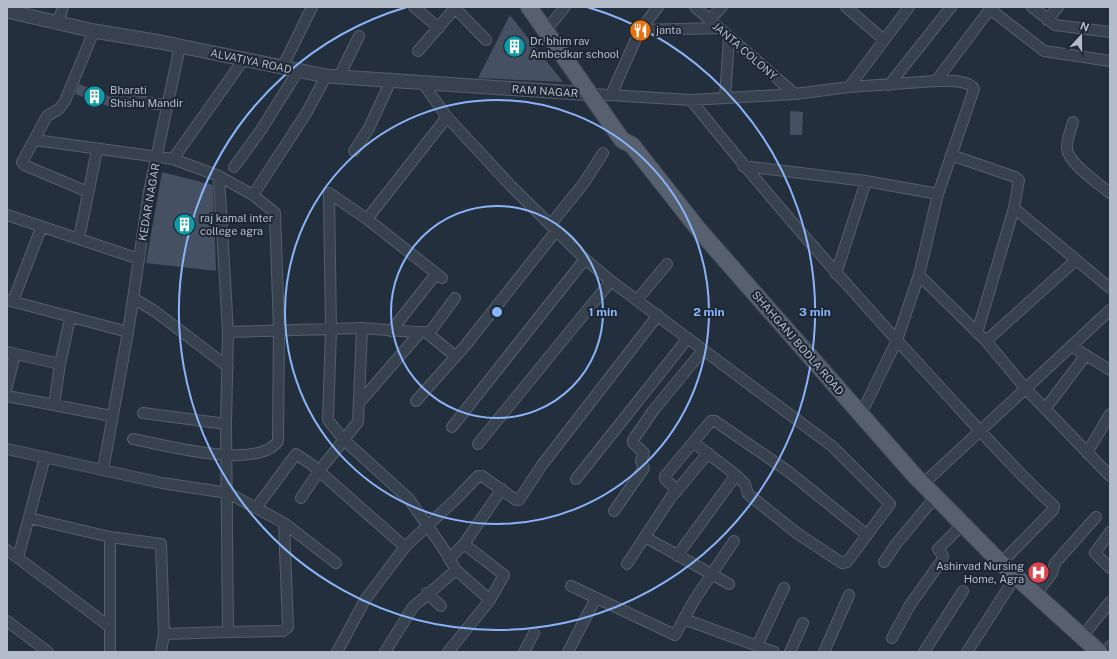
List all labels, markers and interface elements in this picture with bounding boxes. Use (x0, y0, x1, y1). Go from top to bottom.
north arrow (1061, 16, 1101, 56)
restaurant icon: janta (627, 17, 653, 43)
street label: JANTA COLONY (711, 20, 780, 82)
text: N (1078, 20, 1091, 34)
place label: janta (655, 24, 681, 36)
building icon: Dr. bhim rav Ambedkar school (502, 34, 528, 60)
place label: Dr. bhim rav Ambedkar school (530, 35, 619, 60)
street label: ALVATIYA ROAD (209, 47, 293, 76)
building icon: Bharati Shishu Mandir (82, 83, 108, 109)
street label: RAM NAGAR (511, 83, 579, 99)
place label: Bharati Shishu Mandir (110, 84, 183, 109)
street label: KEDAR NAGAR (136, 162, 162, 242)
building icon: raj kamal inter college agra (172, 211, 198, 237)
place label: raj kamal inter college agra (200, 212, 273, 237)
street label: SHAHGANJ BODLA ROAD (750, 289, 847, 398)
centre of rings (490, 305, 504, 319)
text: 1 min (589, 305, 617, 319)
text: 2 min (693, 305, 725, 319)
text: 3 min (799, 305, 831, 319)
hospital icon: Ashirvad Nursing Home, Agra (1026, 559, 1052, 585)
place label: Ashirvad Nursing Home, Agra (936, 560, 1024, 585)

